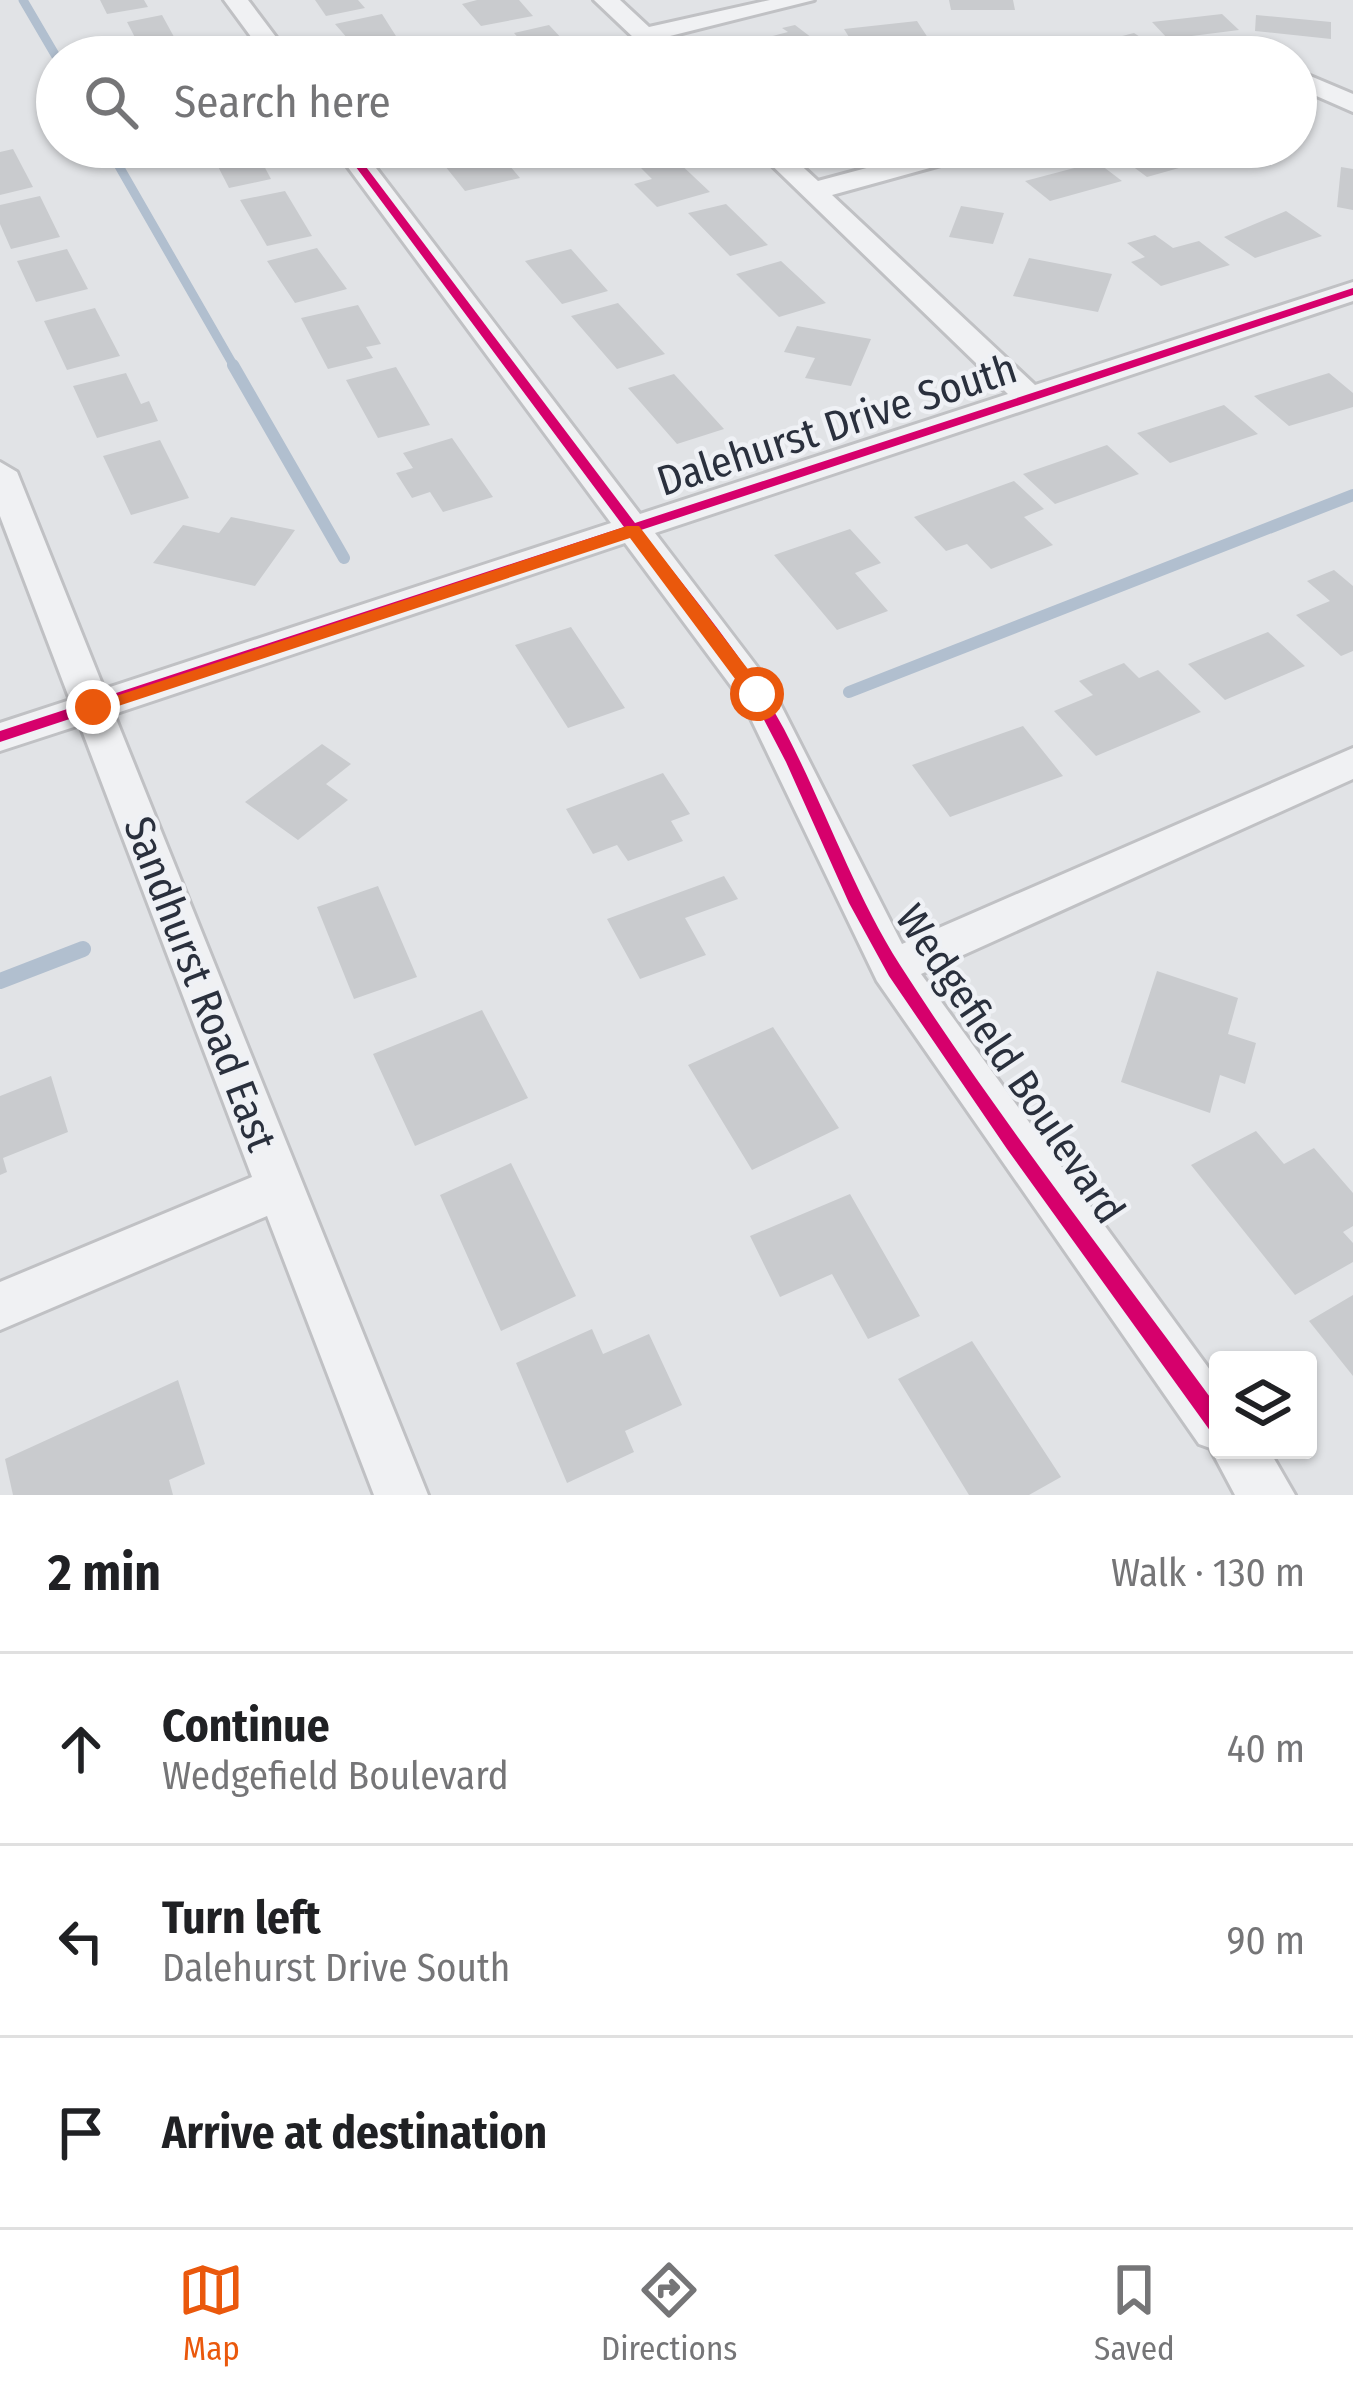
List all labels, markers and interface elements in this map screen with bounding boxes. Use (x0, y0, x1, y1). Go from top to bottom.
search box (36, 36, 1317, 168)
icon: search (78, 69, 144, 135)
text: Search here (174, 75, 391, 129)
street label: Dalehurst Drive South (651, 343, 1023, 507)
route start (730, 667, 784, 721)
route end (66, 680, 120, 734)
street label: Sandhurst Road East (113, 810, 287, 1158)
street label: Wedgefield Boulevard (885, 895, 1135, 1233)
map controls (1209, 1351, 1317, 1459)
button: layers (1209, 1351, 1317, 1459)
text: 2 min (48, 1542, 161, 1604)
text: Walk · 130 m (1111, 1550, 1305, 1596)
text: Continue (162, 1699, 330, 1753)
icon: ahead (48, 1716, 114, 1782)
text: 40 m (1227, 1726, 1305, 1772)
text: Wedgefield Boulevard (162, 1753, 509, 1799)
text: Turn left (162, 1891, 321, 1945)
icon: left (48, 1908, 114, 1974)
text: 90 m (1227, 1918, 1305, 1964)
text: Dalehurst Drive South (162, 1945, 510, 1991)
icon: arrive (48, 2100, 114, 2166)
text: Arrive at destination (162, 2106, 547, 2160)
tab: Map (178, 2257, 244, 2369)
tab: Directions (601, 2257, 737, 2369)
tab: Saved (1094, 2257, 1175, 2369)

